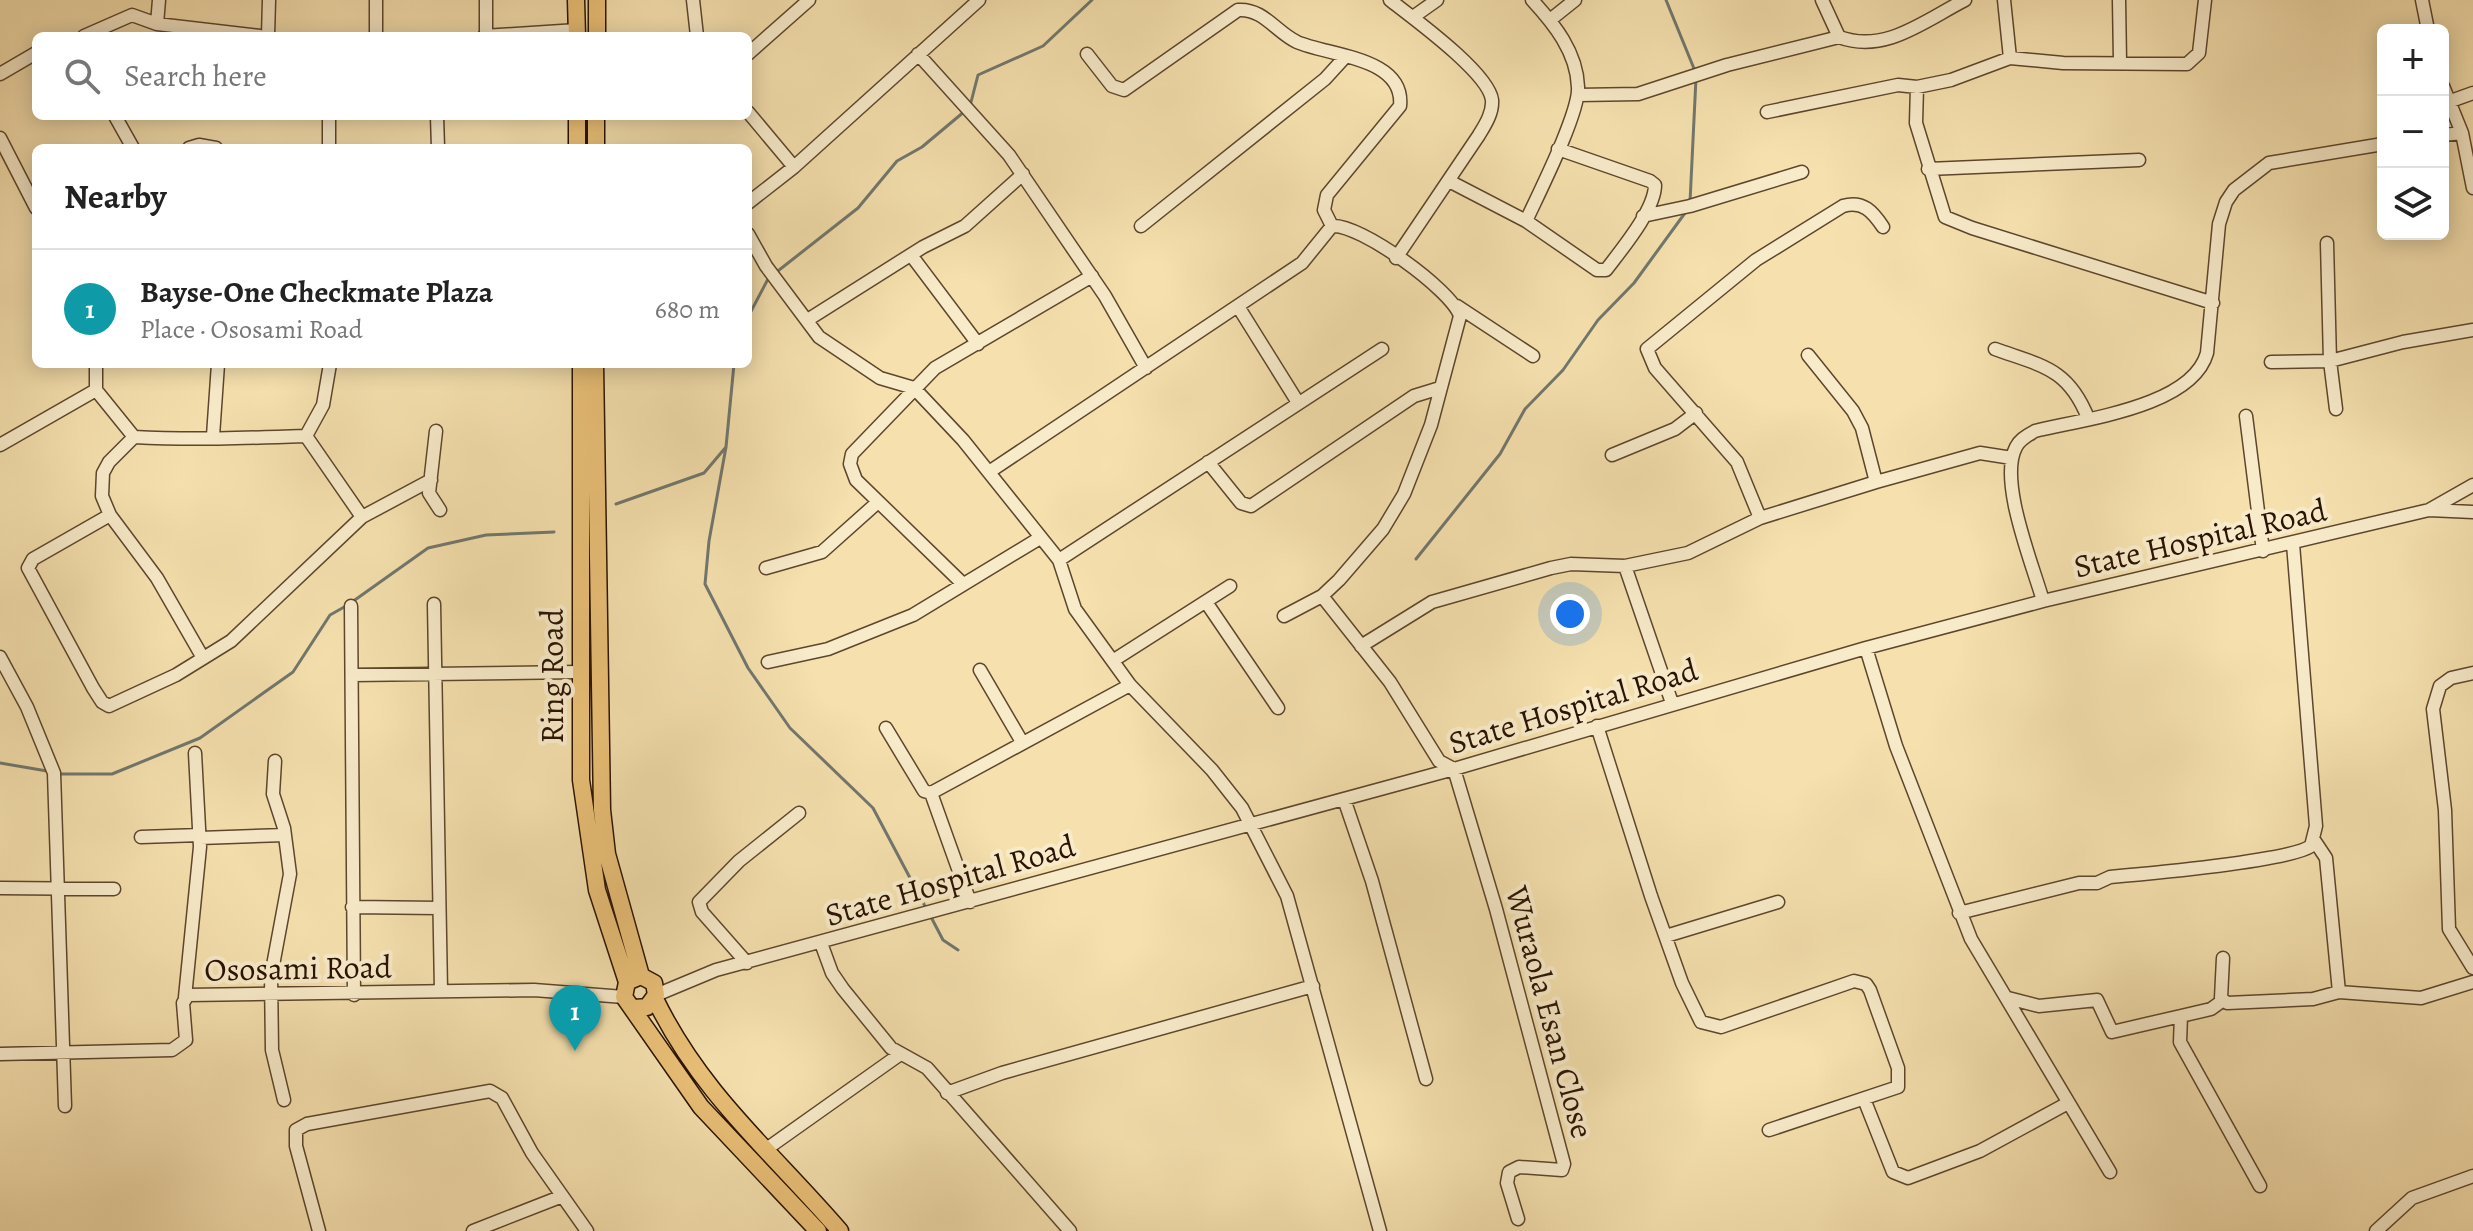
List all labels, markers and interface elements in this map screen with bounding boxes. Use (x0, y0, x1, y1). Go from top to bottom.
map controls (2377, 24, 2449, 240)
button: + (2377, 24, 2449, 96)
search box (32, 32, 752, 120)
icon: search (60, 54, 104, 98)
text: Search here (124, 56, 267, 96)
button: − (2377, 96, 2449, 168)
button: layers (2377, 168, 2449, 240)
text: Nearby (64, 173, 167, 220)
text: Bayse-One Checkmate Plaza (140, 272, 493, 312)
text: 1 (85, 292, 95, 327)
text: 680 m (655, 292, 720, 327)
text: Place · Ososami Road (140, 312, 363, 347)
street label: State Hospital Road (2069, 487, 2331, 588)
your location (1550, 594, 1590, 634)
street label: Ring Road (530, 608, 574, 743)
street label: State Hospital Road (1443, 647, 1704, 765)
street label: State Hospital Road (820, 823, 1081, 937)
street label: Wuraola Esan Close (1495, 880, 1605, 1143)
street label: Ososami Road (204, 944, 393, 992)
pin: 1 (549, 985, 601, 1051)

